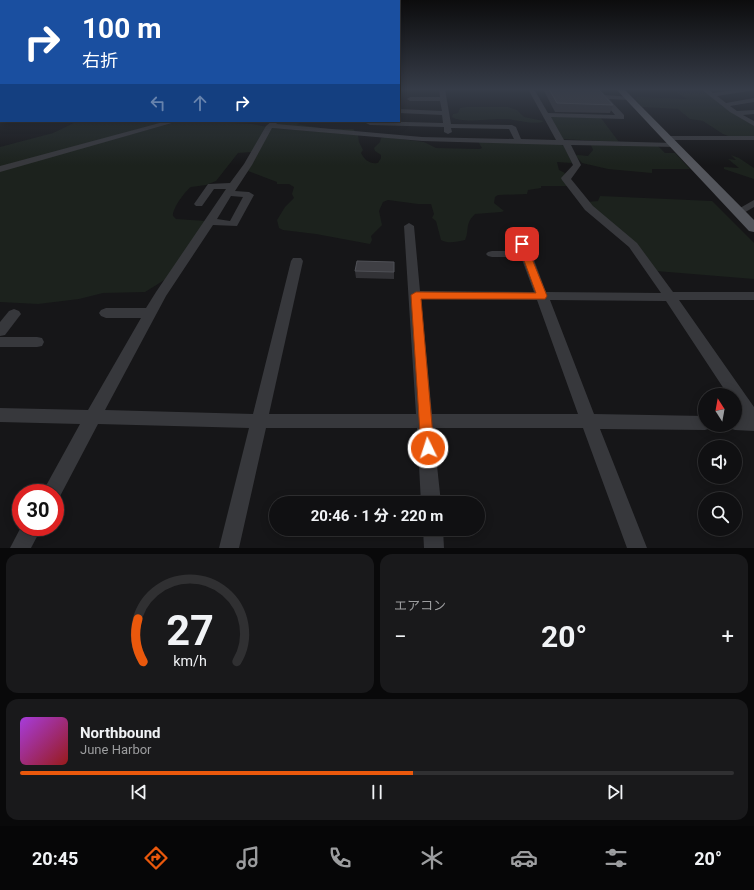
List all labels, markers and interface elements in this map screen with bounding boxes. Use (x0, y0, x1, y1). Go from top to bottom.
text: 100 m (82, 12, 161, 45)
icon: right (16, 16, 68, 68)
text: 右折 (82, 50, 118, 71)
icon: left (147, 92, 169, 114)
icon: ahead (189, 92, 211, 114)
icon: right (231, 92, 253, 114)
pin (505, 227, 539, 261)
icon: arrive (511, 233, 533, 255)
north arrow (698, 388, 742, 432)
map controls (698, 388, 742, 536)
position arrow (407, 427, 449, 469)
button: sound (698, 440, 742, 484)
speed limit sign: 30 (12, 484, 64, 536)
button: search (698, 492, 742, 536)
text: 20:46 · 1 分 · 220 m (311, 507, 443, 525)
text: エアコン (394, 598, 446, 613)
text: 27 (166, 605, 214, 654)
text: 20° (541, 619, 587, 654)
text: − (394, 624, 407, 649)
text: + (722, 624, 734, 649)
text: km/h (173, 652, 207, 668)
text: Northbound (80, 724, 161, 742)
text: June Harbor (80, 742, 152, 757)
icon: previous (128, 781, 150, 803)
icon: pause (366, 781, 388, 803)
icon: next (604, 781, 626, 803)
icon: directions (142, 844, 170, 872)
icon: music (234, 844, 262, 872)
icon: phone (326, 844, 354, 872)
icon: climate (418, 844, 446, 872)
icon: car (510, 844, 538, 872)
icon: filters (602, 844, 630, 872)
text: 20:45 (32, 848, 78, 869)
text: 20° (694, 848, 722, 869)

